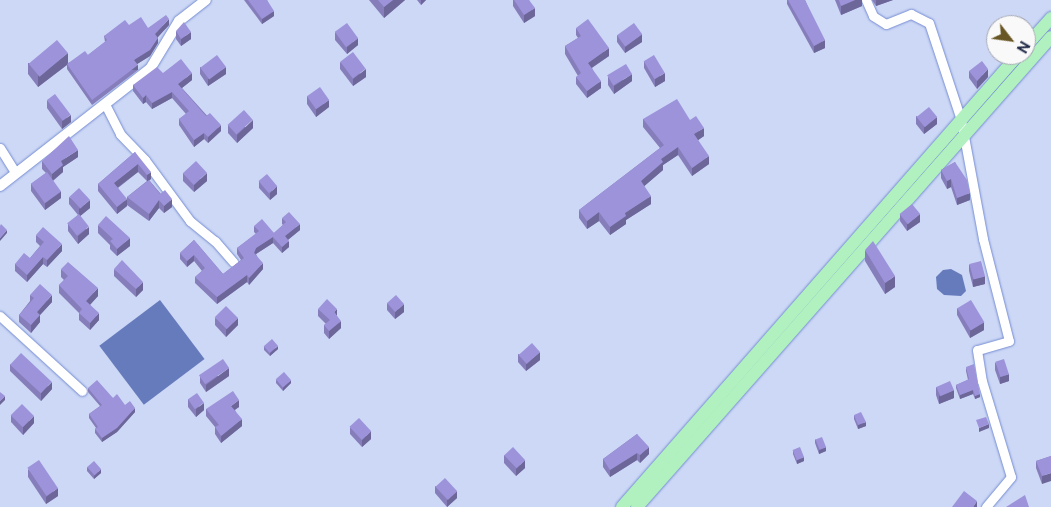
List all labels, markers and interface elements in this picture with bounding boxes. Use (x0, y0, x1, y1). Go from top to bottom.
north arrow (986, 15, 1036, 65)
text: N (1013, 38, 1033, 56)

